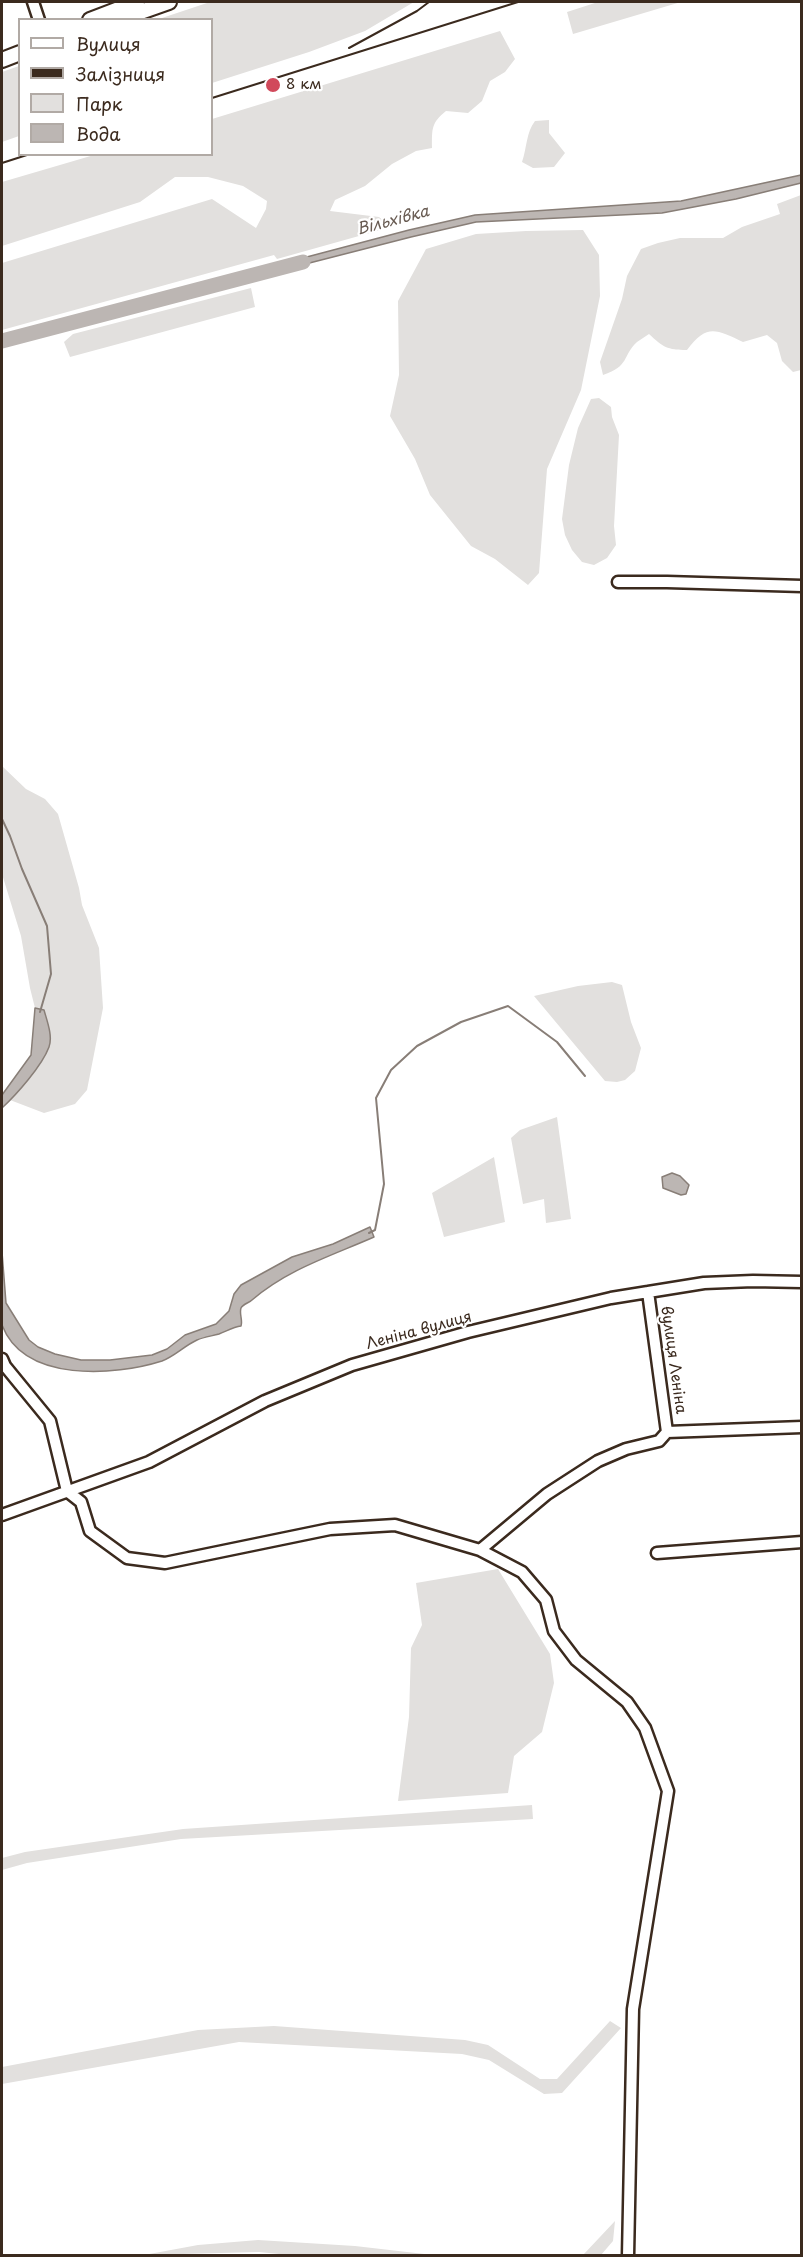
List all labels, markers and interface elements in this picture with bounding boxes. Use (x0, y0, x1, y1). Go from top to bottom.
legend (18, 18, 213, 156)
text: Вулиця (76, 30, 141, 57)
text: Залізниця (76, 60, 165, 87)
marker: 8 км (264, 76, 282, 94)
place label: 8 км (286, 76, 321, 94)
text: Парк (76, 90, 122, 117)
text: Вода (76, 120, 121, 147)
water label: Вільхівка (355, 202, 431, 240)
street label: вулиця Леніна (657, 1305, 689, 1415)
street label: Леніна вулиця (364, 1308, 474, 1354)

